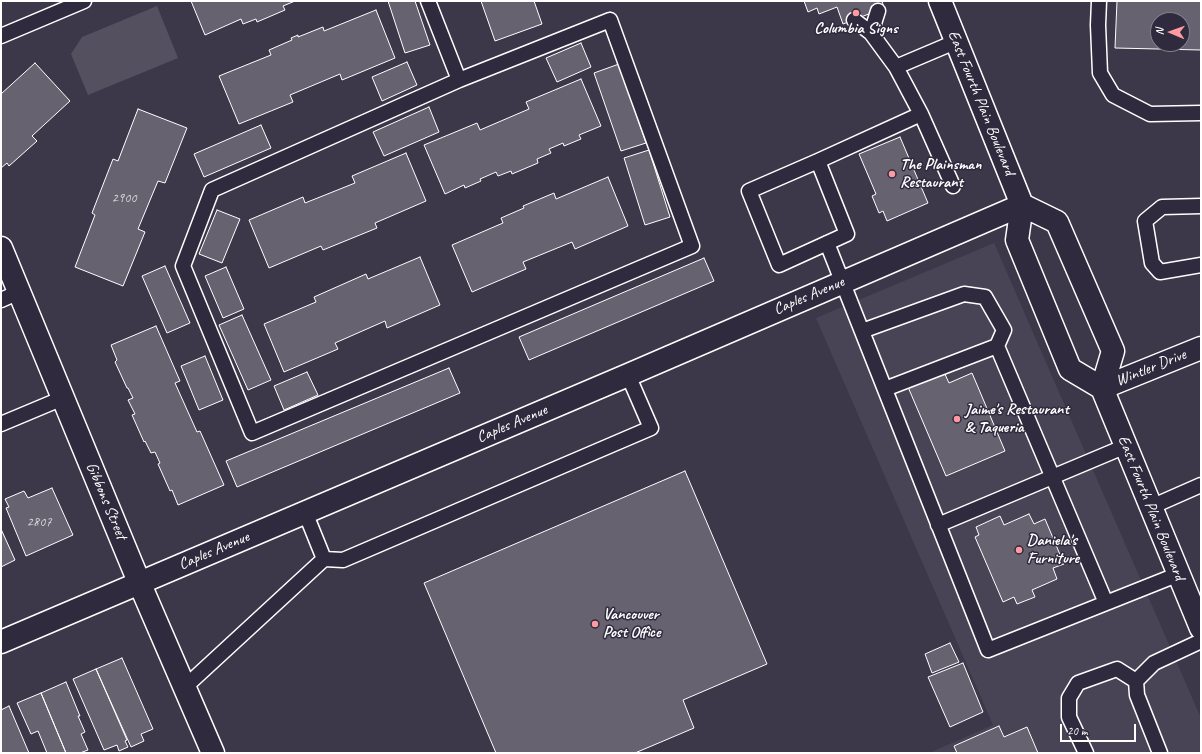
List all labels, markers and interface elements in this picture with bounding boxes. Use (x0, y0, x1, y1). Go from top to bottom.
marker: Columbia Signs (851, 8, 861, 18)
north arrow (1150, 12, 1190, 52)
place label: Columbia Signs (814, 19, 898, 39)
street label: East Fourth Plain Boulevard (943, 28, 1019, 178)
text: N (1152, 28, 1166, 35)
place label: The Plainsman Restaurant (900, 155, 981, 193)
marker: The Plainsman Restaurant (887, 169, 897, 179)
house number: 2900 (111, 190, 137, 206)
street label: Caples Avenue (771, 273, 847, 319)
street label: Wintler Drive (1113, 345, 1189, 391)
place label: Jaime's Restaurant & Taqueria (965, 400, 1069, 438)
street label: Caples Avenue (474, 401, 550, 447)
marker: Jaime's Restaurant & Taqueria (952, 414, 962, 424)
street label: East Fourth Plain Boulevard (1113, 433, 1189, 583)
street label: Gibbons Street (81, 460, 131, 542)
house number: 2807 (26, 514, 52, 530)
street label: Caples Avenue (176, 528, 252, 574)
place label: Daniela's Furniture (1027, 531, 1079, 569)
marker: Daniela's Furniture (1014, 545, 1024, 555)
place label: Vancouver Post Office (603, 605, 660, 643)
marker: Vancouver Post Office (590, 619, 600, 629)
scale bar (1062, 716, 1138, 742)
text: 20 m (1067, 723, 1087, 739)

